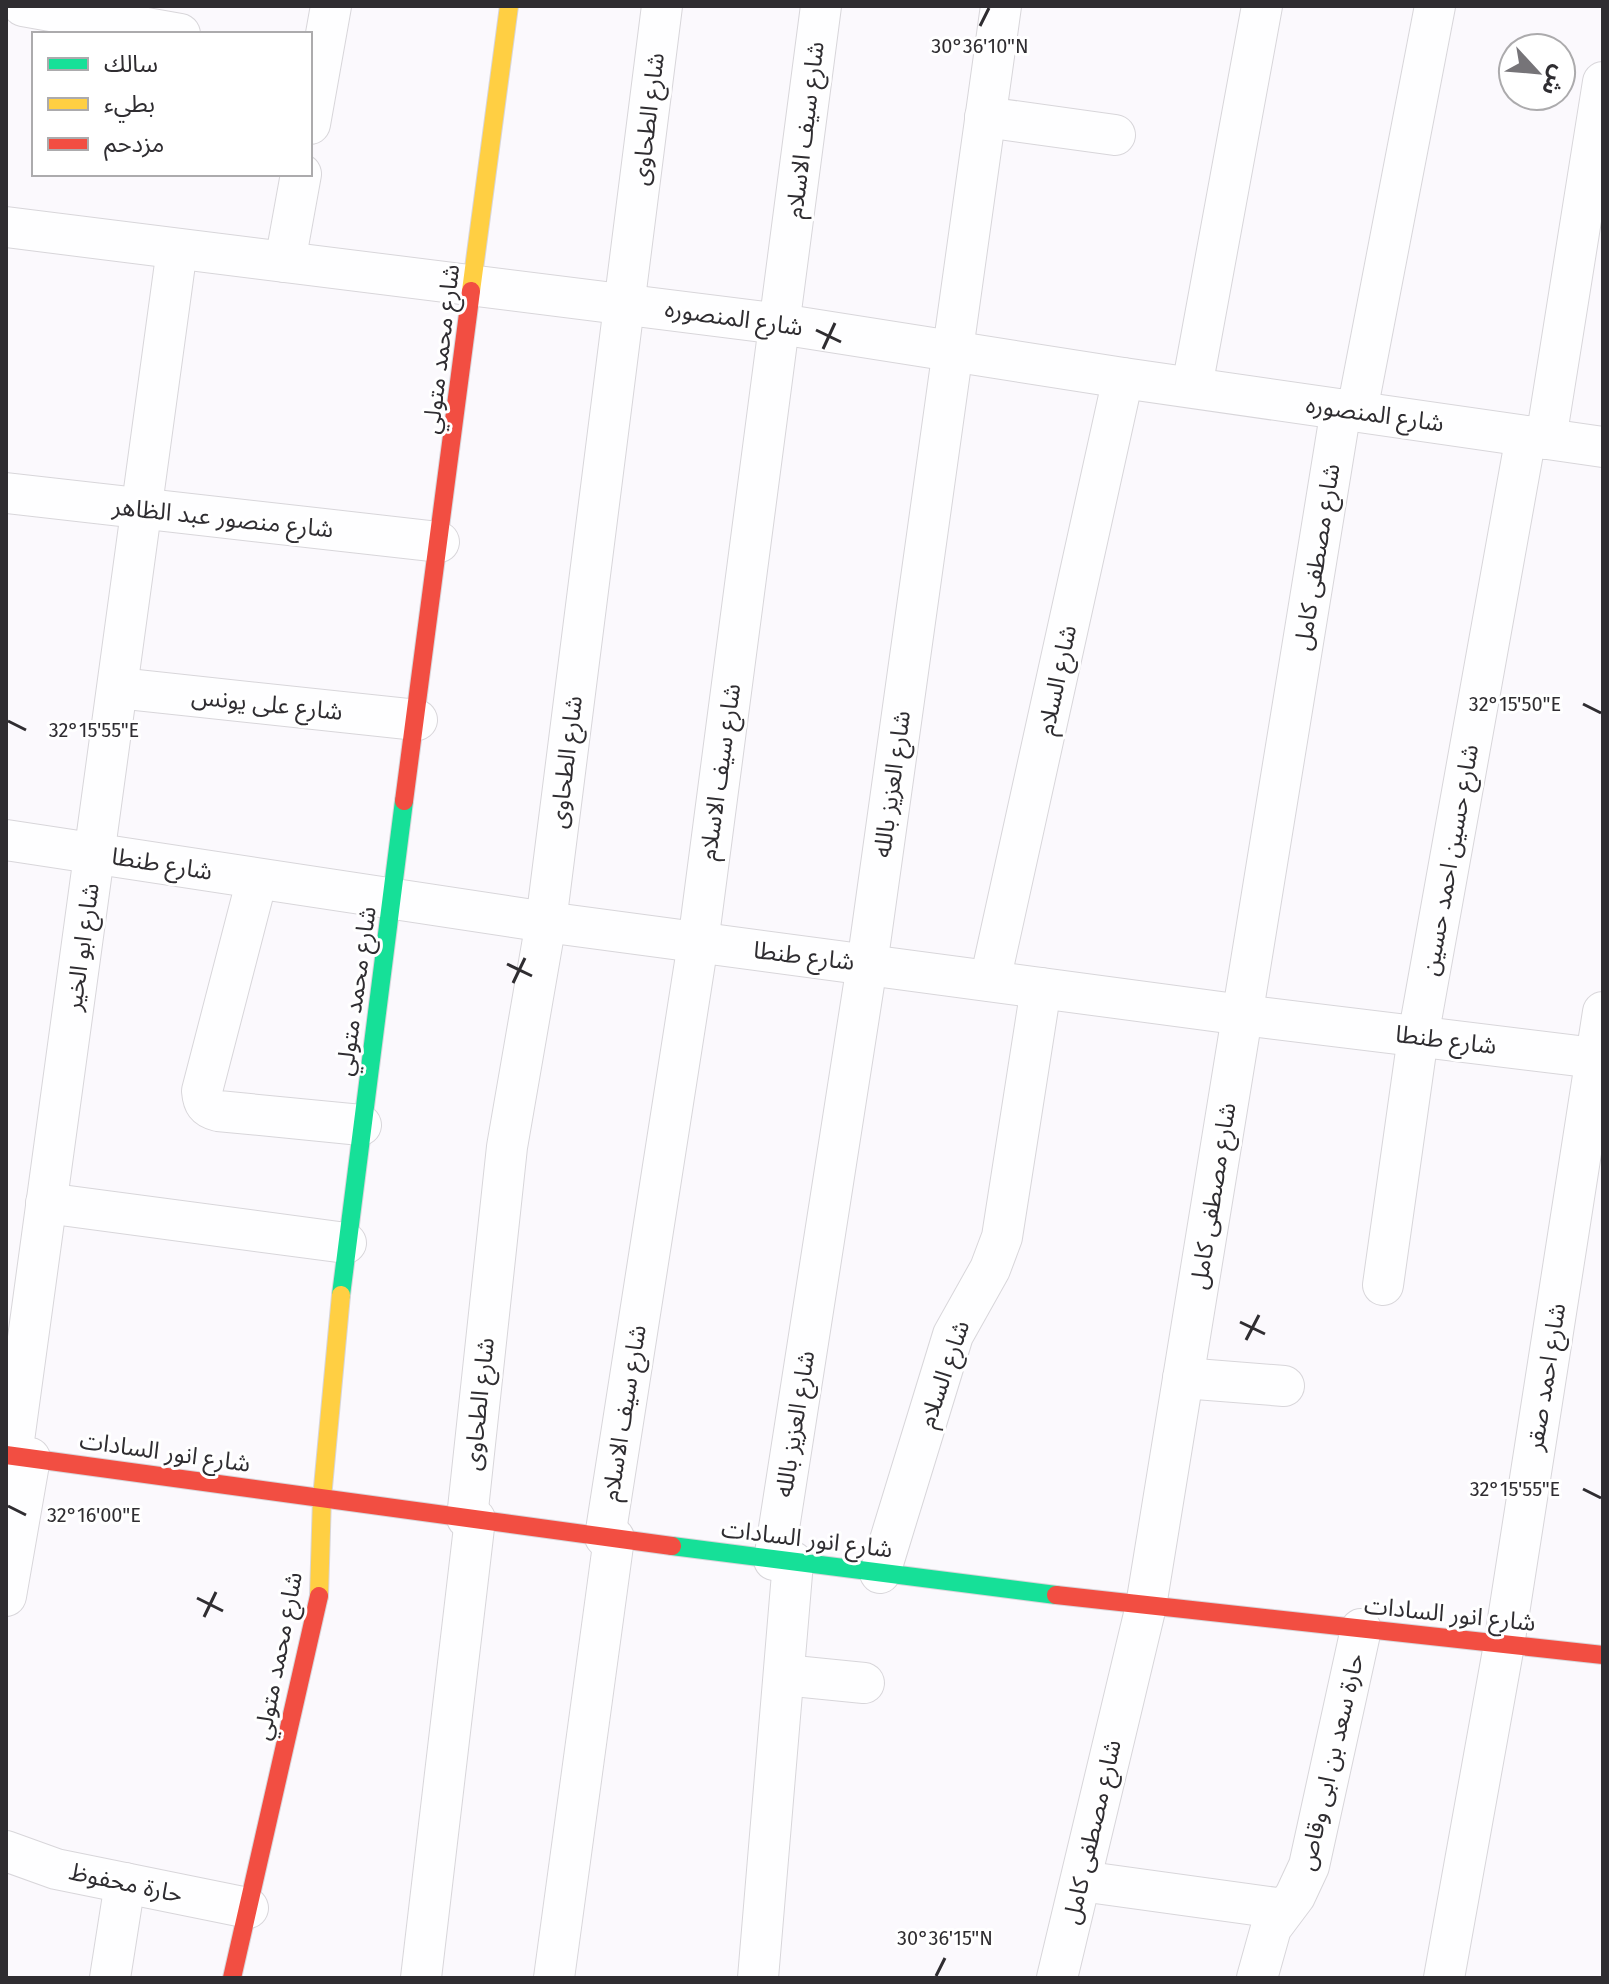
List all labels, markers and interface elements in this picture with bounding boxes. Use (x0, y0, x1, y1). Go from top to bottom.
legend (32, 32, 312, 176)
north arrow (1497, 32, 1577, 112)
text: 30°36'10"N (931, 34, 1029, 58)
street label: شارع سيف الاسلام (780, 40, 834, 221)
text: سالك (104, 50, 158, 78)
street label: شارع الطحاوى (626, 51, 673, 187)
text: ش (1536, 61, 1573, 100)
text: بطيء (104, 90, 155, 123)
text: مزدحم (104, 130, 164, 161)
street label: شارع محمد متولي (417, 263, 470, 436)
street label: شارع المنصوره (663, 294, 805, 344)
street label: شارع المنصوره (1304, 390, 1446, 440)
street label: شارع مصطفى كامل (1288, 462, 1349, 653)
street label: شارع منصور عبد الظاهر (110, 492, 335, 547)
street label: شارع السلام (1032, 623, 1086, 738)
street label: شارع على يونس (190, 682, 344, 729)
street label: شارع سيف الاسلام (694, 682, 750, 863)
text: 32°15'50"E (1469, 692, 1561, 716)
street label: شارع الطحاوى (544, 694, 591, 830)
street label: شارع العزيز بالله (868, 709, 919, 860)
text: 32°15'55"E (49, 718, 139, 742)
street label: شارع حسين احمد حسين (1416, 742, 1487, 978)
street label: شارع طنطا (109, 842, 214, 889)
street label: شارع ابو الخير (59, 881, 108, 1014)
street label: شارع محمد متولي (330, 904, 386, 1078)
street label: شارع طنطا (751, 936, 856, 979)
street label: شارع طنطا (1393, 1020, 1498, 1063)
street label: شارع مصطفى كامل (1184, 1101, 1245, 1292)
street label: شارع احمد صقر (1520, 1301, 1574, 1454)
street label: شارع السلام (913, 1317, 979, 1433)
street label: شارع سيف الاسلام (596, 1323, 656, 1504)
street label: شارع الطحاوى (458, 1336, 503, 1472)
street label: شارع العزيز بالله (770, 1349, 823, 1500)
street label: شارع انور السادات (77, 1426, 252, 1481)
text: 32°15'55"E (1470, 1477, 1560, 1501)
text: 32°16'00"E (47, 1503, 141, 1527)
street label: شارع انور السادات (719, 1515, 894, 1566)
street label: شارع محمد متولي (248, 1569, 313, 1743)
street label: شارع انور السادات (1363, 1591, 1537, 1640)
street label: حارة سعد بن ابى وقاص (1292, 1651, 1370, 1873)
street label: شارع مصطفى كامل (1057, 1737, 1130, 1928)
street label: حارة محفوظ (67, 1857, 185, 1909)
text: 30°36'15"N (897, 1926, 993, 1950)

